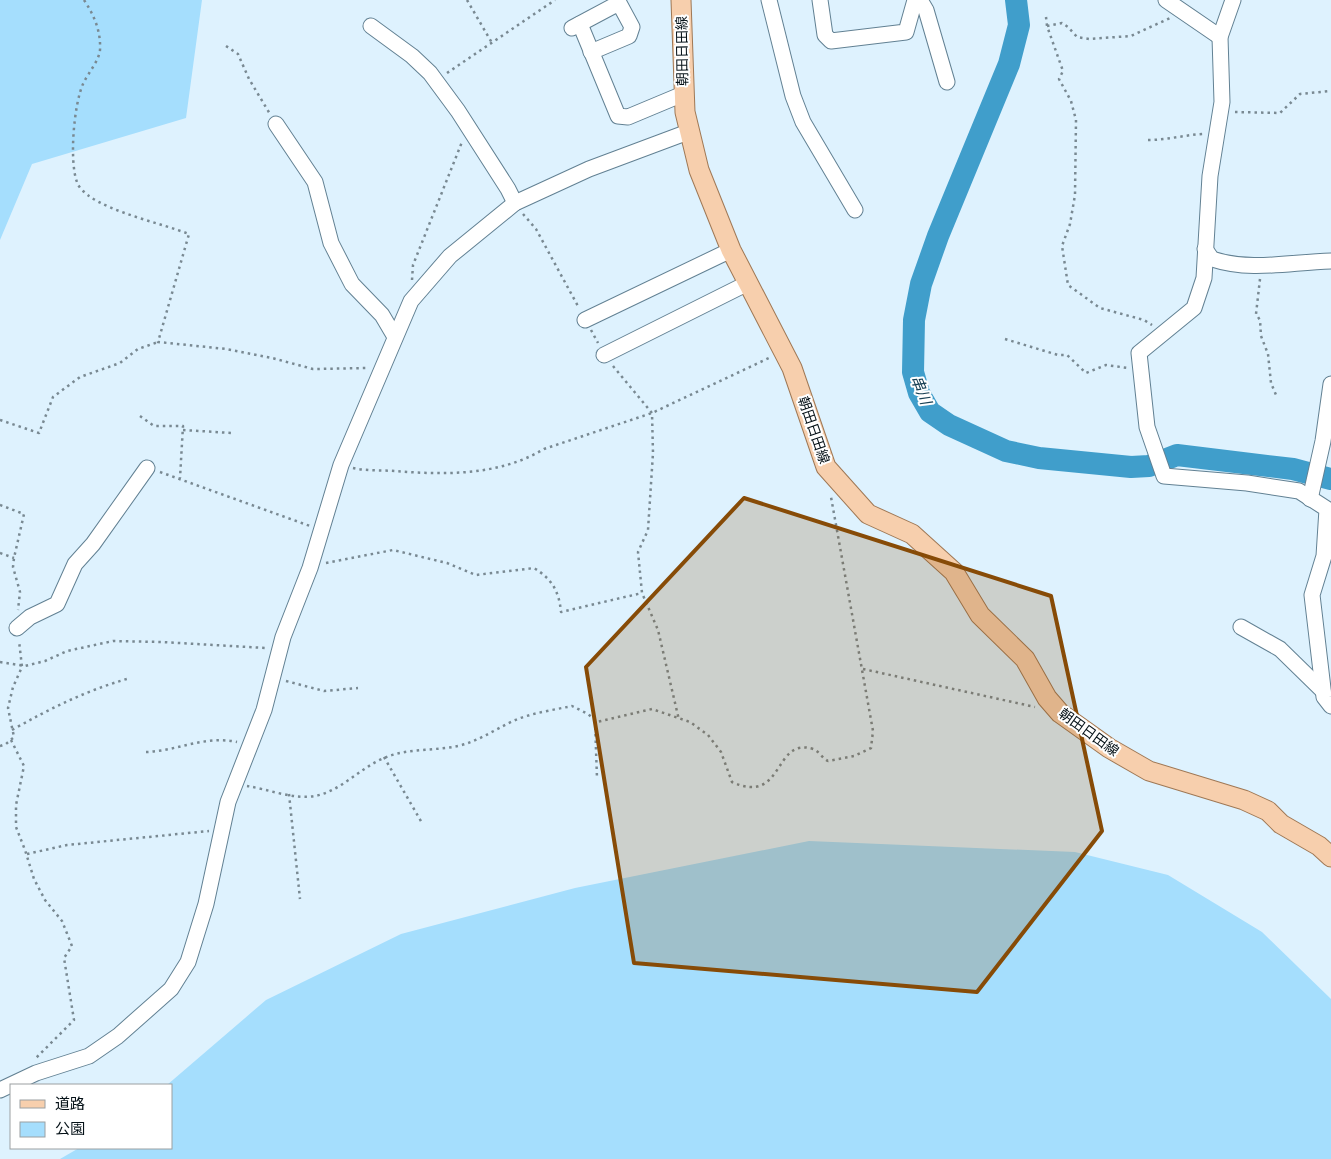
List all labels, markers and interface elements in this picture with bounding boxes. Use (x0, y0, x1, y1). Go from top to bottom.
street label: 朝田日田線 (673, 16, 691, 86)
water label: 串川 (908, 373, 936, 409)
street label: 朝田日田線 (795, 394, 833, 466)
street label: 朝田日田線 (1056, 705, 1122, 759)
legend (10, 1084, 172, 1149)
text: 道路 (55, 1095, 85, 1112)
text: 公園 (55, 1120, 85, 1137)

